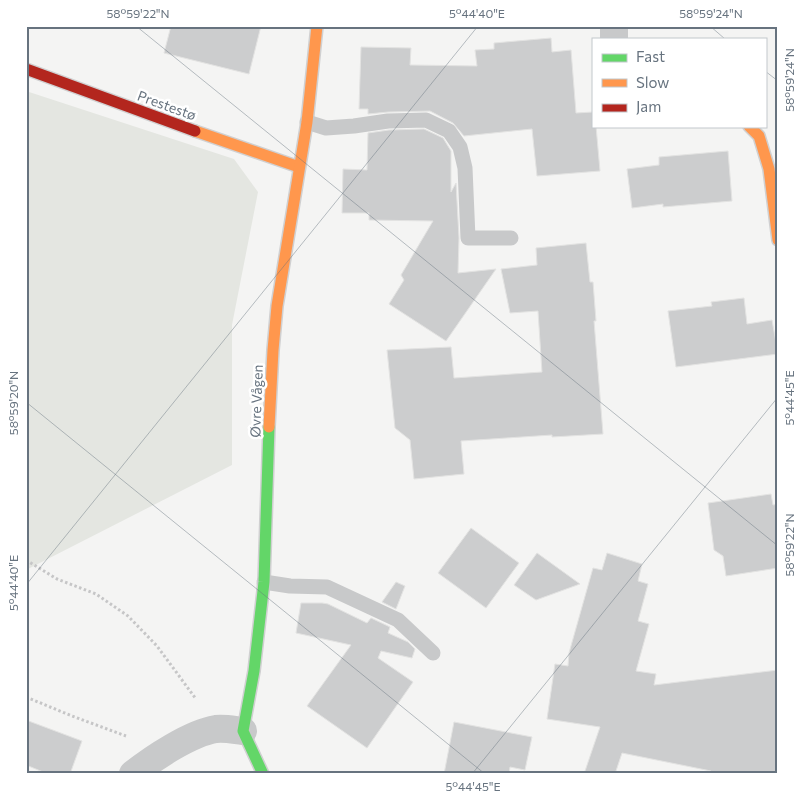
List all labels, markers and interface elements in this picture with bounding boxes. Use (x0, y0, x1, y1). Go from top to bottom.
text: 58°59'22"N (106, 6, 170, 20)
text: 5°44'40"E (449, 6, 505, 20)
text: 58°59'24"N (679, 6, 743, 20)
legend (592, 38, 766, 128)
text: Fast (636, 47, 665, 65)
text: 58°59'24"N (782, 48, 796, 112)
text: Slow (636, 73, 669, 91)
street label: Prestestø (135, 87, 199, 123)
text: Jam (636, 97, 661, 115)
street label: Øvre Vågen (246, 364, 266, 438)
text: 5°44'45"E (782, 370, 796, 426)
text: 58°59'20"N (6, 371, 20, 435)
text: 58°59'22"N (782, 513, 796, 577)
text: 5°44'40"E (6, 555, 20, 611)
text: 5°44'45"E (445, 779, 501, 793)

